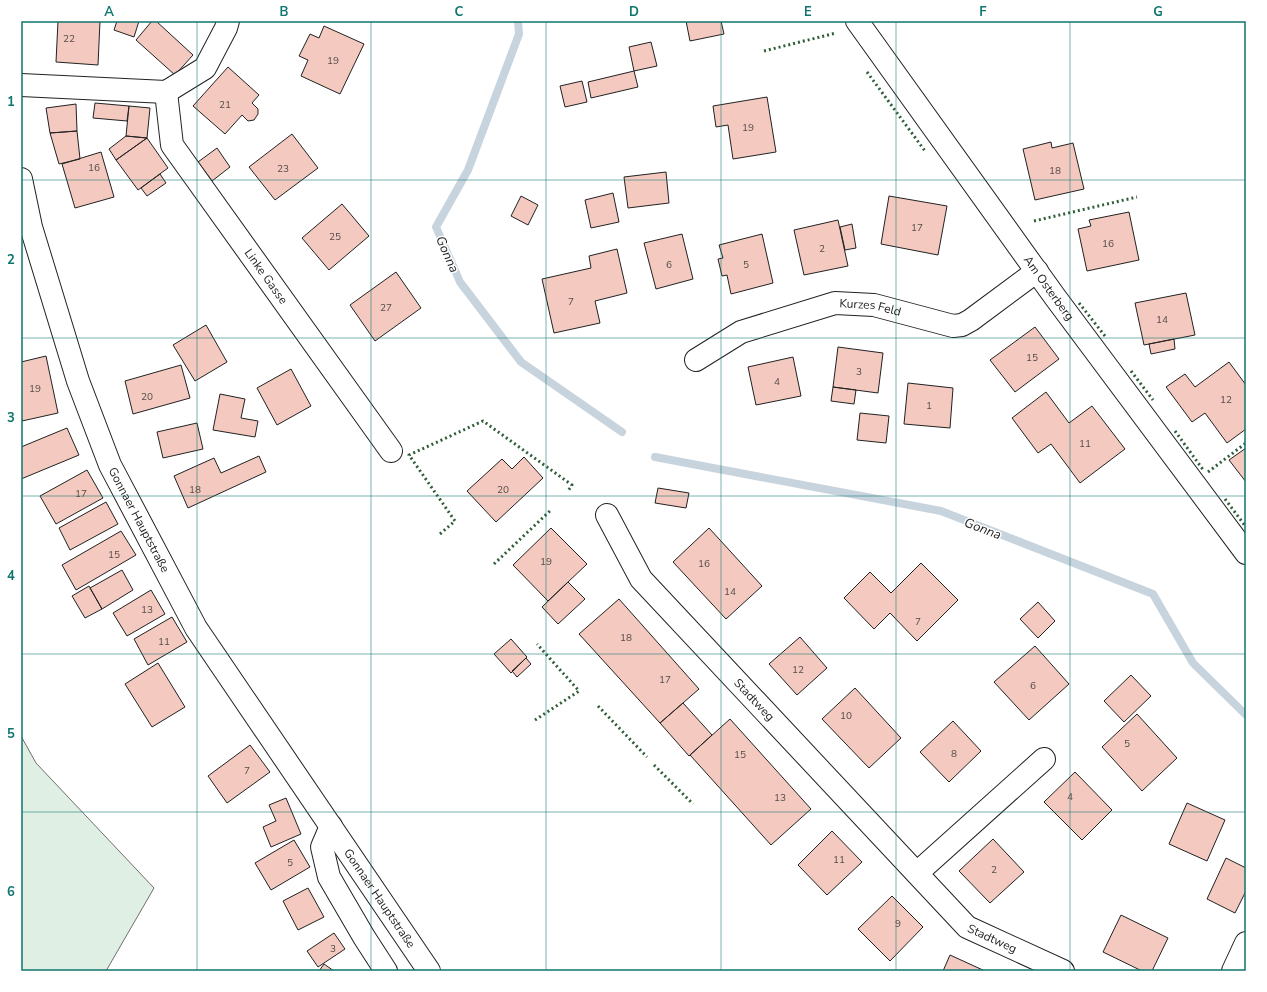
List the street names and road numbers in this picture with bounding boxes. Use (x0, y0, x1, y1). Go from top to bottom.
street label: Linke Gasse (241, 246, 291, 307)
street label: Am Osterberg (1020, 253, 1078, 324)
street label: Kurzes Feld (839, 295, 903, 320)
street label: Gonnaer Hauptstraße (105, 464, 173, 575)
street label: Stadtweg (730, 675, 778, 724)
street label: Gonnaer Hauptstraße (340, 845, 419, 951)
street label: Stadtweg (965, 920, 1019, 957)

